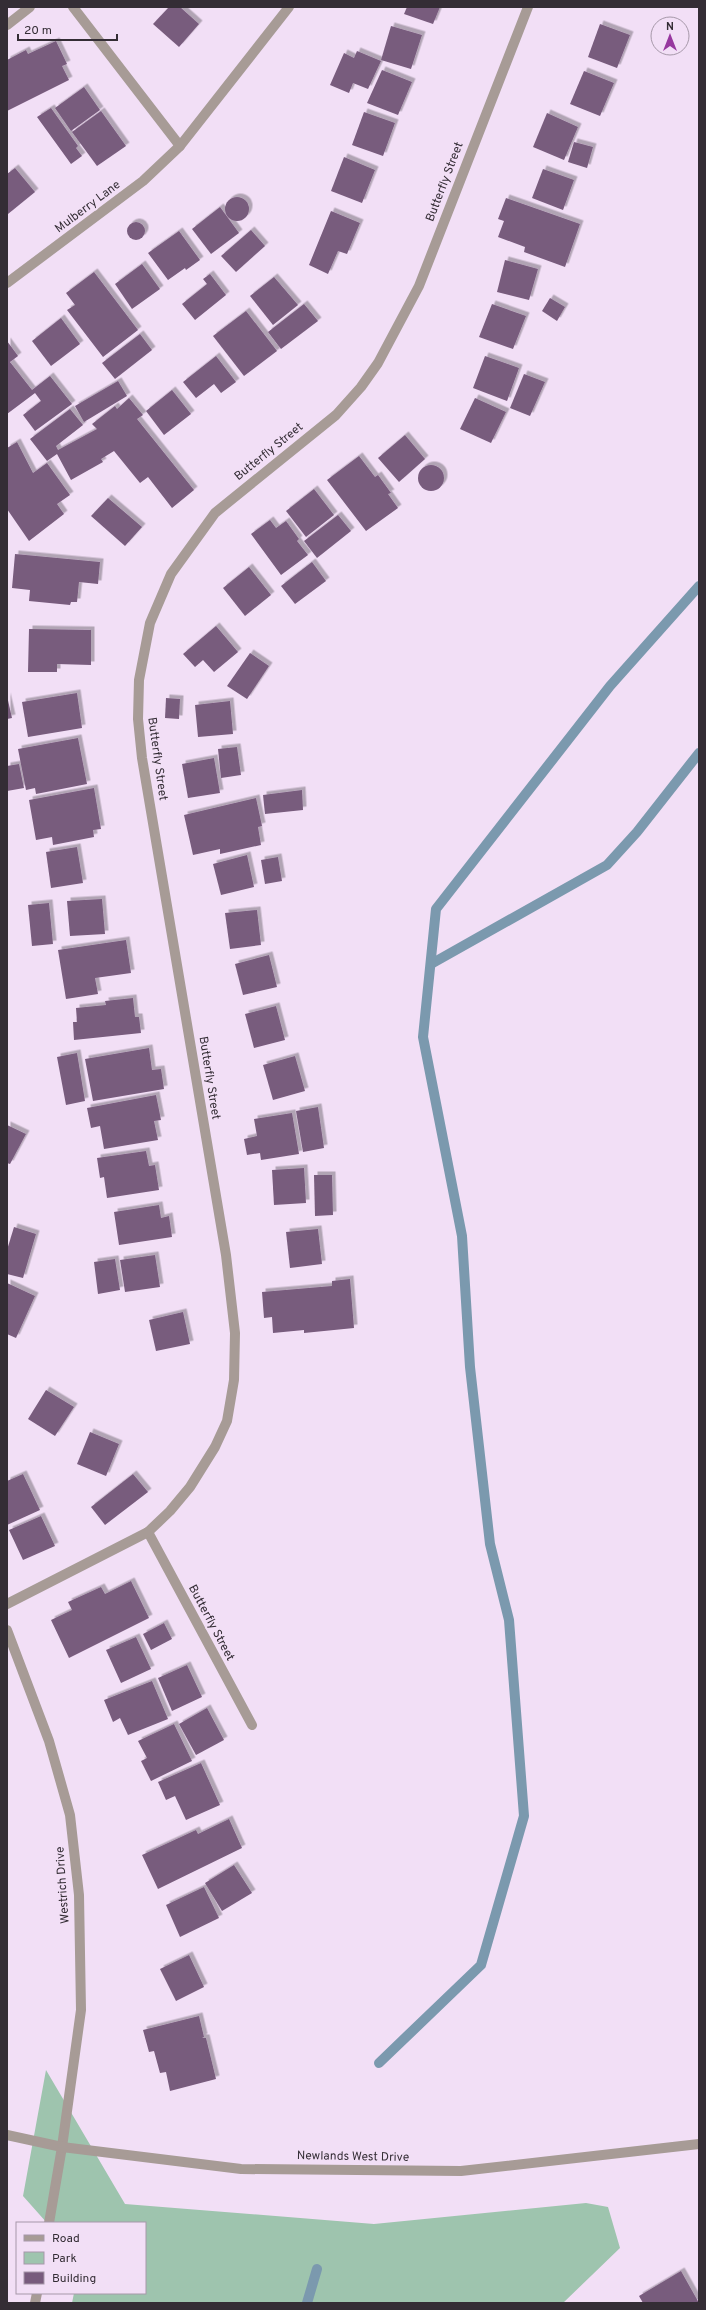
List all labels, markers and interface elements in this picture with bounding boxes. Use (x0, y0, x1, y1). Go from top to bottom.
scale bar (18, 16, 117, 42)
north arrow (650, 16, 690, 56)
text: N (666, 20, 674, 34)
text: 20 m (24, 23, 52, 39)
street label: Butterfly Street (422, 140, 468, 224)
street label: Mulberry Lane (52, 177, 124, 237)
street label: Butterfly Street (231, 419, 307, 485)
street label: Butterfly Street (143, 716, 171, 802)
street label: Butterfly Street (195, 1035, 223, 1121)
street label: Butterfly Street (184, 1582, 238, 1664)
street label: Westrich Drive (52, 1846, 74, 1924)
street label: Newlands West Drive (297, 2148, 409, 2166)
legend (16, 2222, 146, 2294)
text: Road (52, 2231, 80, 2247)
text: Park (52, 2251, 77, 2267)
text: Building (52, 2271, 96, 2287)

